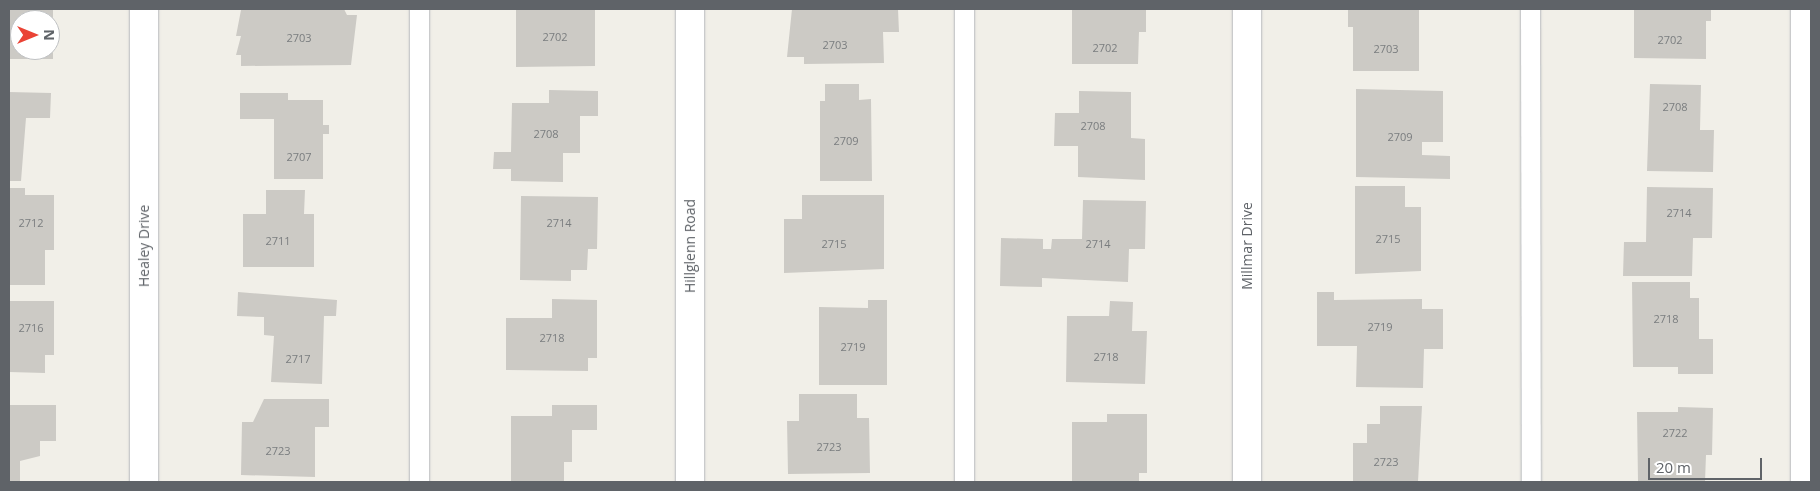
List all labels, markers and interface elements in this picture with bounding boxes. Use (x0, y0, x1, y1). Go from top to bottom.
north arrow (10, 10, 60, 60)
text: N (40, 29, 59, 41)
house number: 2702 (542, 30, 568, 44)
house number: 2703 (286, 31, 312, 45)
house number: 2702 (1657, 33, 1683, 47)
house number: 2703 (822, 38, 848, 52)
house number: 2702 (1092, 41, 1118, 55)
house number: 2703 (1373, 42, 1399, 56)
house number: 2708 (1662, 100, 1688, 114)
house number: 2708 (1080, 119, 1106, 133)
house number: 2708 (533, 127, 559, 141)
house number: 2709 (1387, 130, 1413, 144)
house number: 2709 (833, 134, 859, 148)
house number: 2707 (286, 150, 312, 164)
street label: Hillglenn Road (682, 199, 698, 293)
street label: Millmar Drive (1239, 202, 1255, 290)
street label: Healey Drive (136, 205, 152, 287)
house number: 2714 (1666, 206, 1692, 220)
house number: 2712 (18, 216, 44, 230)
house number: 2714 (546, 216, 572, 230)
house number: 2715 (1375, 232, 1401, 246)
house number: 2711 (265, 234, 291, 248)
house number: 2715 (821, 237, 847, 251)
house number: 2714 (1085, 237, 1111, 251)
house number: 2718 (1653, 312, 1679, 326)
house number: 2719 (1367, 320, 1393, 334)
house number: 2716 (18, 321, 44, 335)
house number: 2718 (539, 331, 565, 345)
house number: 2719 (840, 340, 866, 354)
house number: 2718 (1093, 350, 1119, 364)
house number: 2717 (285, 352, 311, 366)
house number: 2722 (1662, 426, 1688, 440)
house number: 2723 (816, 440, 842, 454)
house number: 2723 (265, 444, 291, 458)
scale bar (1650, 448, 1764, 480)
house number: 2723 (1373, 455, 1399, 469)
text: 20 m (1656, 457, 1691, 477)

